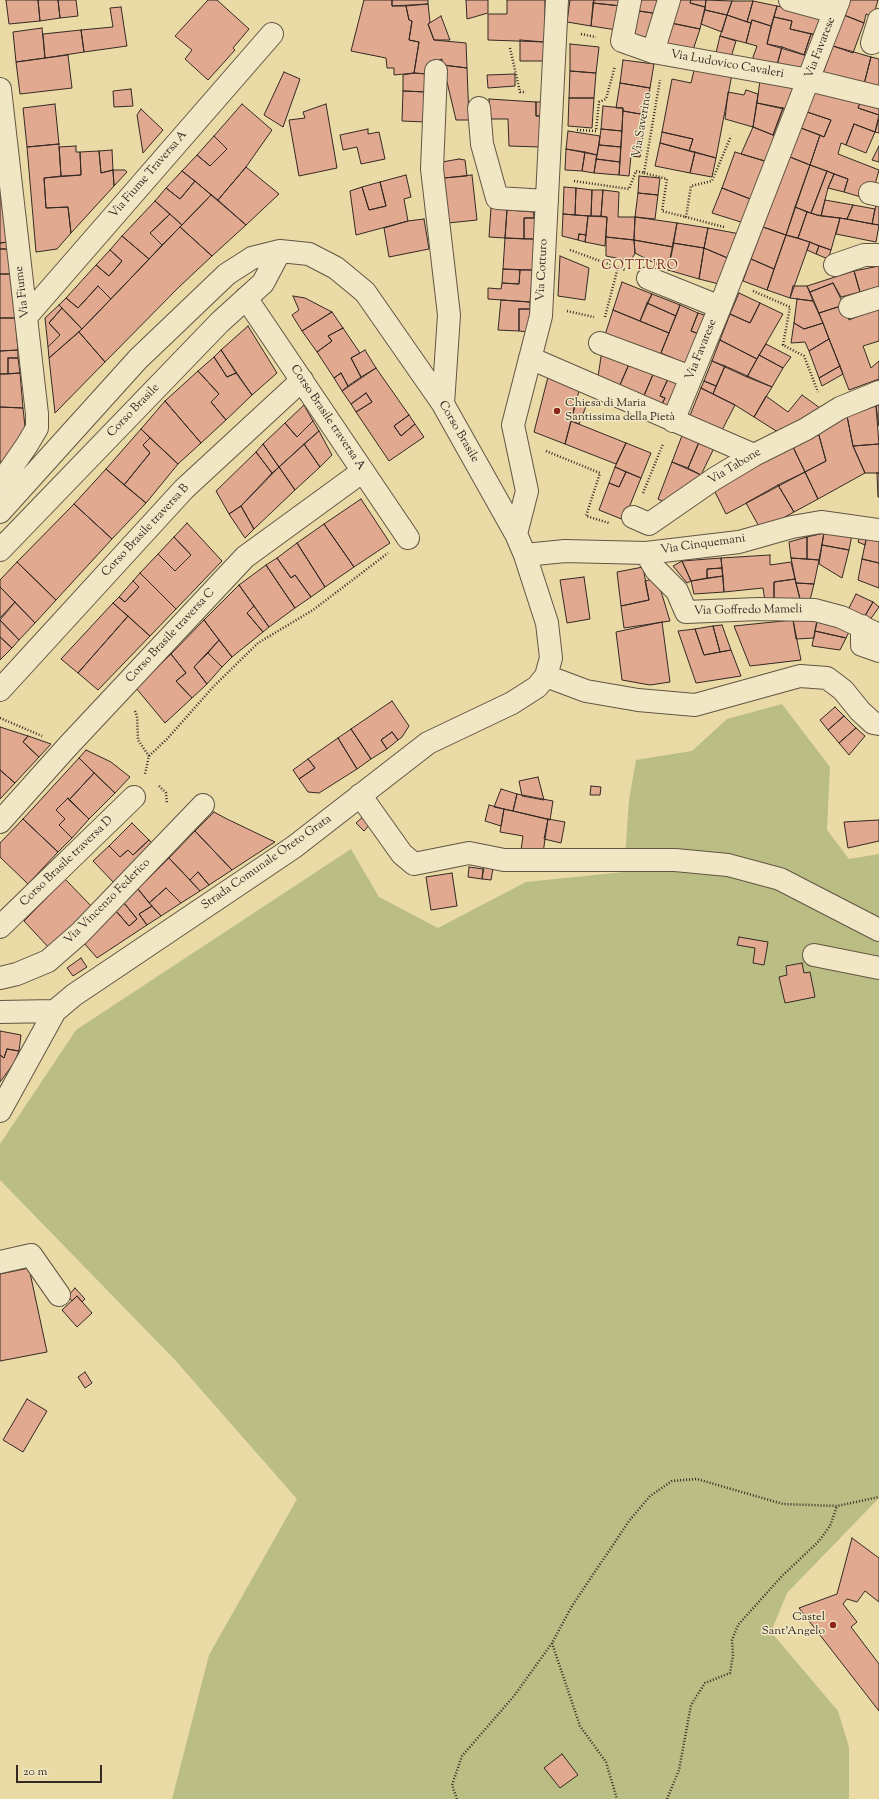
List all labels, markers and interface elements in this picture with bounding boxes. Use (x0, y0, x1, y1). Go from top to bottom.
street label: Via Favarese (803, 15, 839, 81)
street label: Via Ludovico Cavaleri (669, 48, 785, 82)
street label: Via Saverino (630, 91, 656, 159)
street label: Via Fiume Traversa A (107, 128, 191, 222)
street label: Via Cotturo (534, 238, 552, 302)
district label: COTTURO (601, 259, 679, 275)
street label: Via Fiume (13, 265, 33, 319)
street label: Via Favarese (683, 317, 721, 383)
street label: Corso Brasile traversa A (286, 363, 368, 473)
street label: Corso Brasile (105, 381, 163, 441)
place label: Chiesa di Maria Santissima della Pietà (565, 397, 675, 425)
street label: Corso Brasile (435, 399, 481, 465)
marker: Chiesa di Maria Santissima della Pietà (552, 406, 562, 416)
street label: Via Tabone (706, 446, 764, 488)
street label: Corso Brasile traversa B (99, 482, 193, 580)
street label: Via Cinquemani (660, 532, 746, 558)
street label: Corso Brasile traversa C (124, 586, 218, 686)
street label: Via Goffredo Mameli (694, 603, 802, 619)
street label: Strada Comunale Oreto Grata (199, 813, 335, 913)
street label: Corso Brasile traversa D (18, 814, 116, 910)
street label: Via Vincenzo Federico (62, 856, 154, 948)
place label: Castel Sant'Angelo (762, 1611, 825, 1639)
marker: Castel Sant'Angelo (828, 1620, 838, 1630)
scale bar (18, 1757, 104, 1783)
text: 20 m (23, 1763, 47, 1781)

